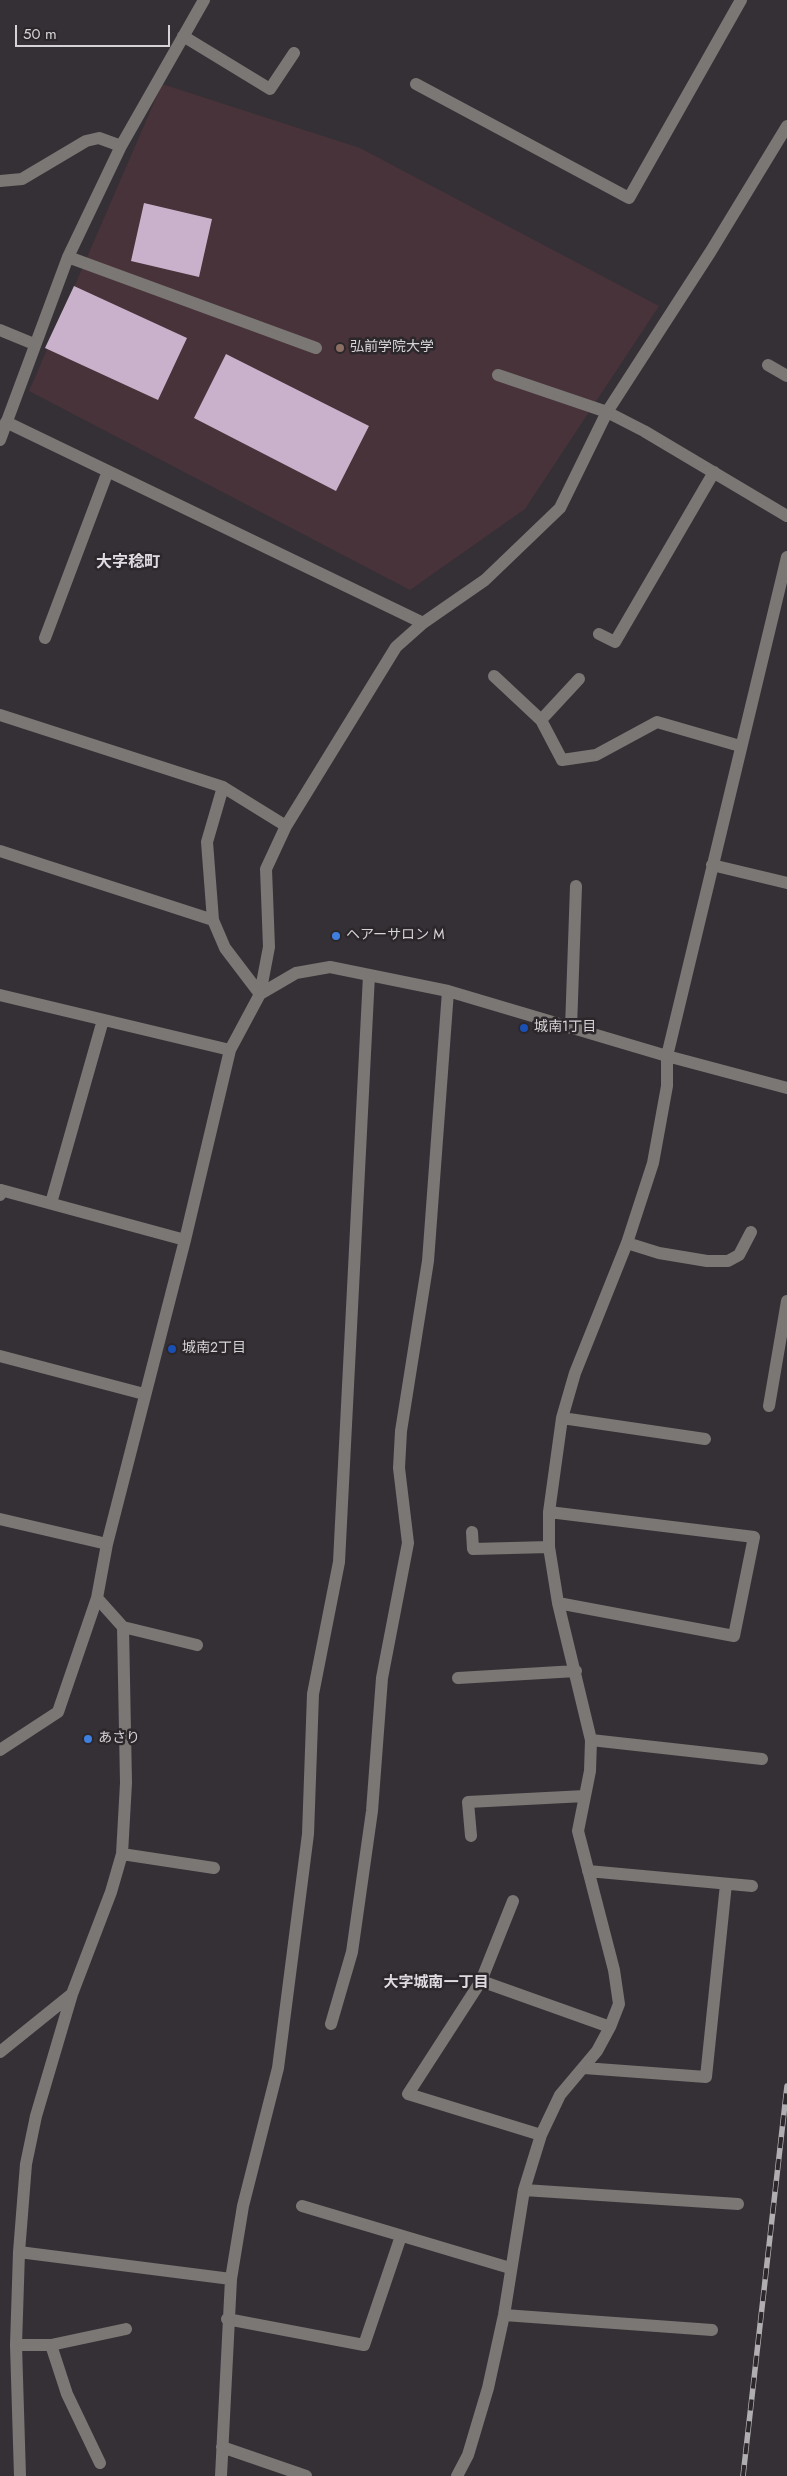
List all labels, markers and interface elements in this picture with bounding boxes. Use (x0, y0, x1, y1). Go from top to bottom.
scale bar (18, 15, 172, 47)
text: 50 m (23, 23, 57, 45)
place label: 弘前学院大学 (350, 340, 434, 356)
marker: 弘前学院大学 (334, 342, 346, 354)
district label: 大字稔町 (96, 553, 160, 573)
place label: ヘアーサロン M (346, 928, 445, 944)
marker: ヘアーサロン M (330, 930, 342, 942)
place label: 城南1丁目 (534, 1020, 596, 1036)
marker: 城南1丁目 (518, 1022, 530, 1034)
place label: 城南2丁目 (182, 1341, 246, 1357)
marker: 城南2丁目 (166, 1343, 178, 1355)
place label: あさり (98, 1731, 140, 1747)
marker: あさり (82, 1733, 94, 1745)
district label: 大字城南一丁目 (384, 1974, 488, 1992)

